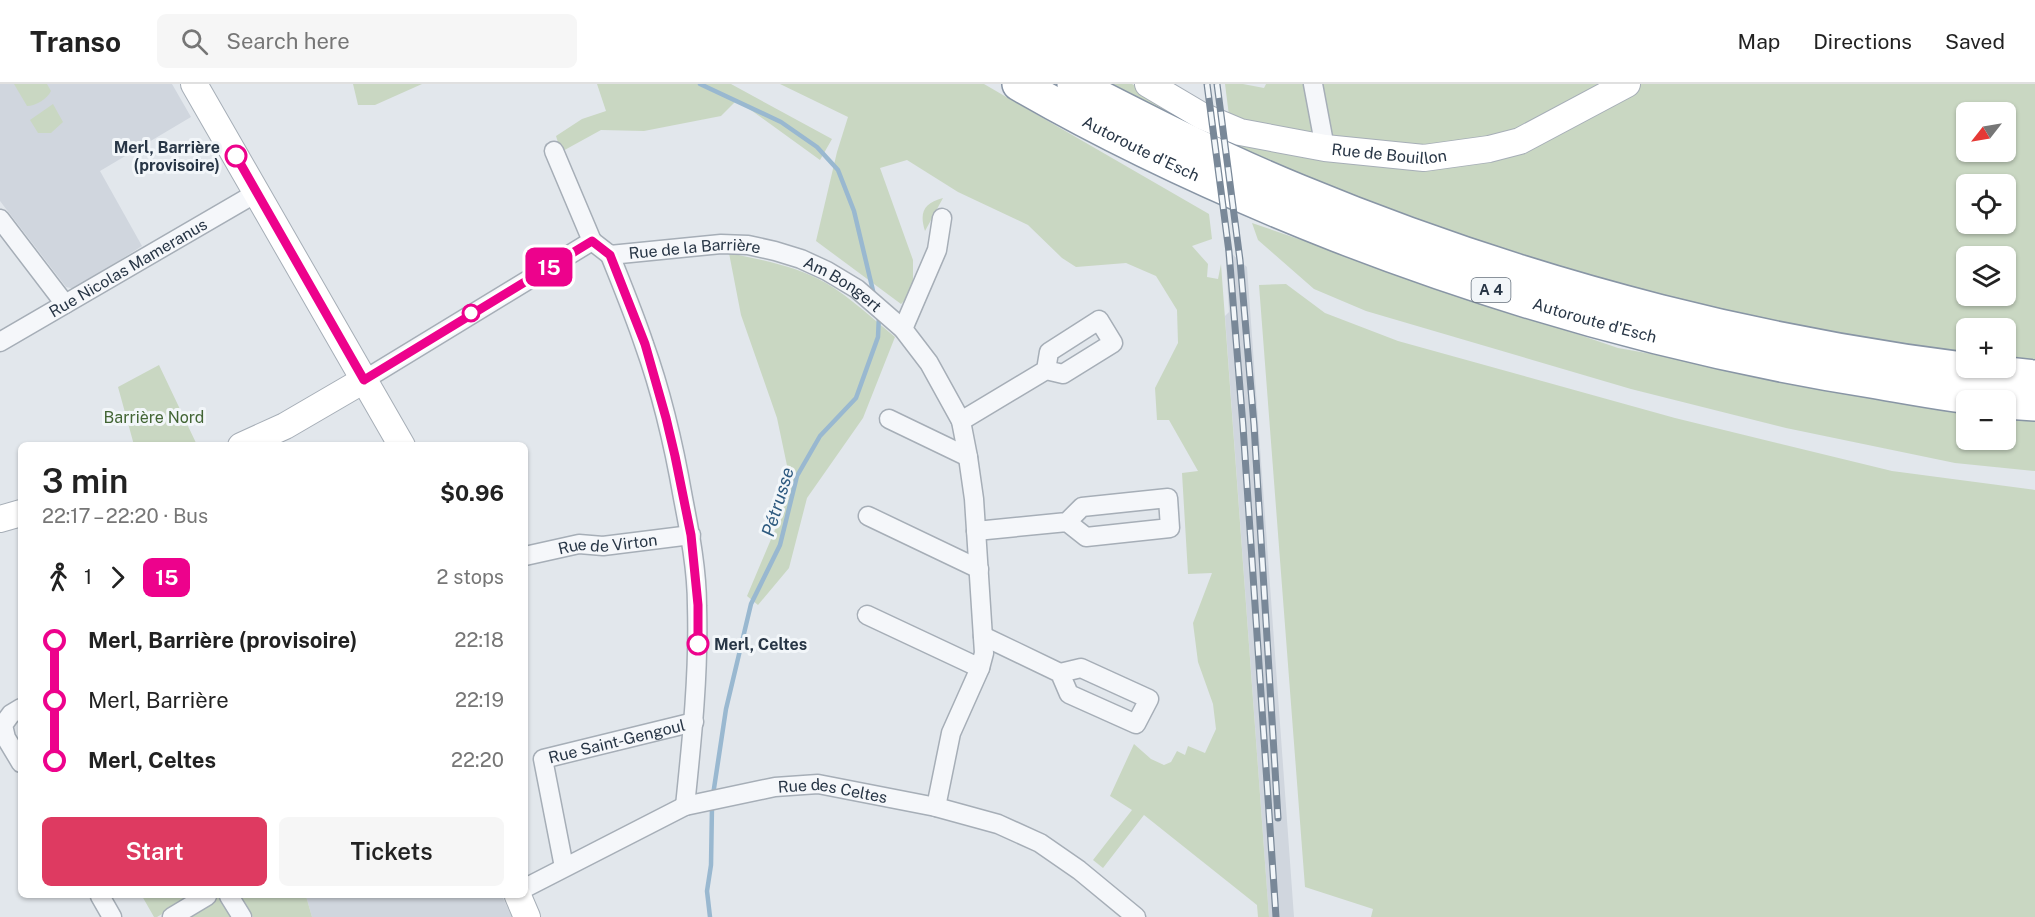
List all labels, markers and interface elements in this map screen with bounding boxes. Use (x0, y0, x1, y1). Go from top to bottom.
search box (157, 14, 577, 68)
text: Transo (30, 25, 121, 58)
icon: search (178, 25, 211, 58)
text: Search here (226, 28, 350, 54)
text: Map (1738, 29, 1780, 54)
text: Directions (1813, 29, 1912, 54)
text: Saved (1945, 29, 2005, 54)
north arrow (1956, 102, 2016, 162)
map controls (1956, 102, 2016, 450)
street label: Autoroute d'Esch (1079, 112, 1202, 185)
place label: Merl, Barrière (provisoire) (114, 138, 220, 175)
street label: Rue de Bouillon (1331, 140, 1448, 168)
marker: Merl, Barrière (provisoire) (225, 145, 247, 167)
button: locate (1956, 174, 2016, 234)
street label: Rue Nicolas Mameranus (46, 215, 211, 321)
street label: Rue de la Barrière (628, 235, 763, 263)
button: layers (1956, 246, 2016, 306)
line badge: 15 (522, 248, 576, 286)
street label: Am Bongert (801, 253, 885, 316)
text: 15 (537, 255, 561, 280)
road number: A 4 (1472, 278, 1510, 302)
street label: Autoroute d'Esch (1530, 294, 1659, 347)
unlabelled marker (462, 304, 480, 322)
button: + (1956, 318, 2016, 378)
button: − (1956, 390, 2016, 450)
park label: Barrière Nord (104, 408, 204, 427)
text: 3 min (42, 462, 128, 500)
water label: Pétrusse (757, 465, 798, 539)
text: $0.96 (440, 480, 504, 506)
text: 22:17 – 22:20 · Bus (42, 504, 208, 528)
street label: Rue de Virton (556, 530, 658, 558)
icon: walk (42, 561, 75, 594)
icon: forward (101, 561, 134, 594)
text: 1 (84, 565, 92, 589)
text: 15 (155, 565, 178, 590)
text: 2 stops (437, 565, 504, 589)
text: Merl, Barrière (provisoire) (88, 627, 357, 653)
text: 22:18 (455, 628, 504, 652)
marker: Merl, Celtes (687, 633, 709, 655)
place label: Merl, Celtes (714, 635, 807, 654)
text: Merl, Barrière (88, 687, 229, 713)
text: 22:19 (455, 688, 504, 712)
street label: Rue Saint-Gengoul (547, 715, 687, 767)
text: Merl, Celtes (88, 747, 216, 773)
text: 22:20 (451, 748, 504, 772)
street label: Rue des Celtes (777, 775, 889, 807)
button: Start (42, 817, 267, 886)
button: Tickets (279, 817, 504, 886)

